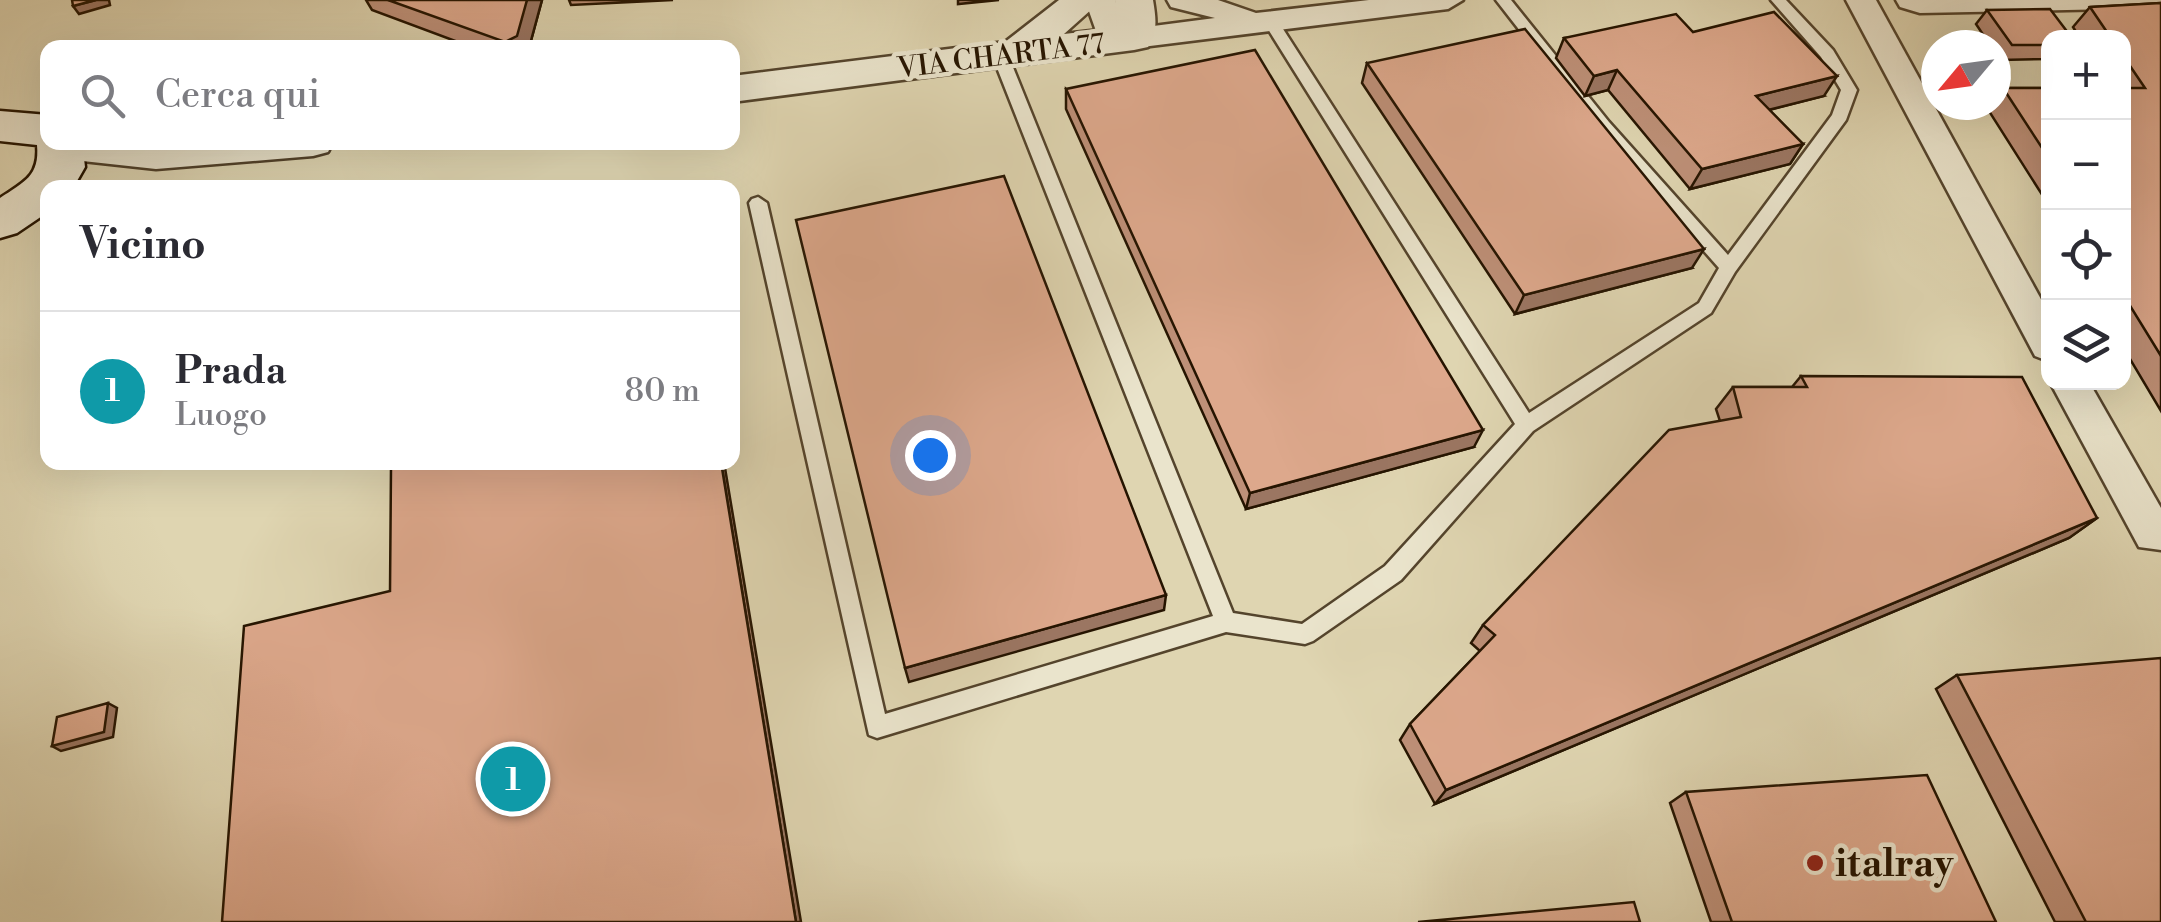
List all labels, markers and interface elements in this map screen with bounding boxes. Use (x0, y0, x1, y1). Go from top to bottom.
street label: VIA CHARTA 77 (895, 26, 1107, 87)
north arrow (1921, 30, 2011, 120)
map controls (2041, 30, 2131, 390)
button: + (2041, 30, 2131, 120)
search box (40, 40, 740, 150)
icon: search (75, 68, 130, 123)
text: Cerca qui (155, 72, 320, 119)
button: − (2041, 120, 2131, 210)
button: locate (2041, 210, 2131, 300)
text: Vicino (80, 219, 206, 272)
button: layers (2041, 300, 2131, 390)
text: Prada (175, 348, 286, 395)
text: 1 (105, 371, 120, 411)
text: 80 m (625, 371, 700, 411)
text: Luogo (175, 395, 267, 435)
your location (905, 430, 956, 481)
pin: 1 (480, 742, 546, 816)
place label: italray (1835, 841, 1954, 888)
marker: italray (1804, 852, 1826, 874)

